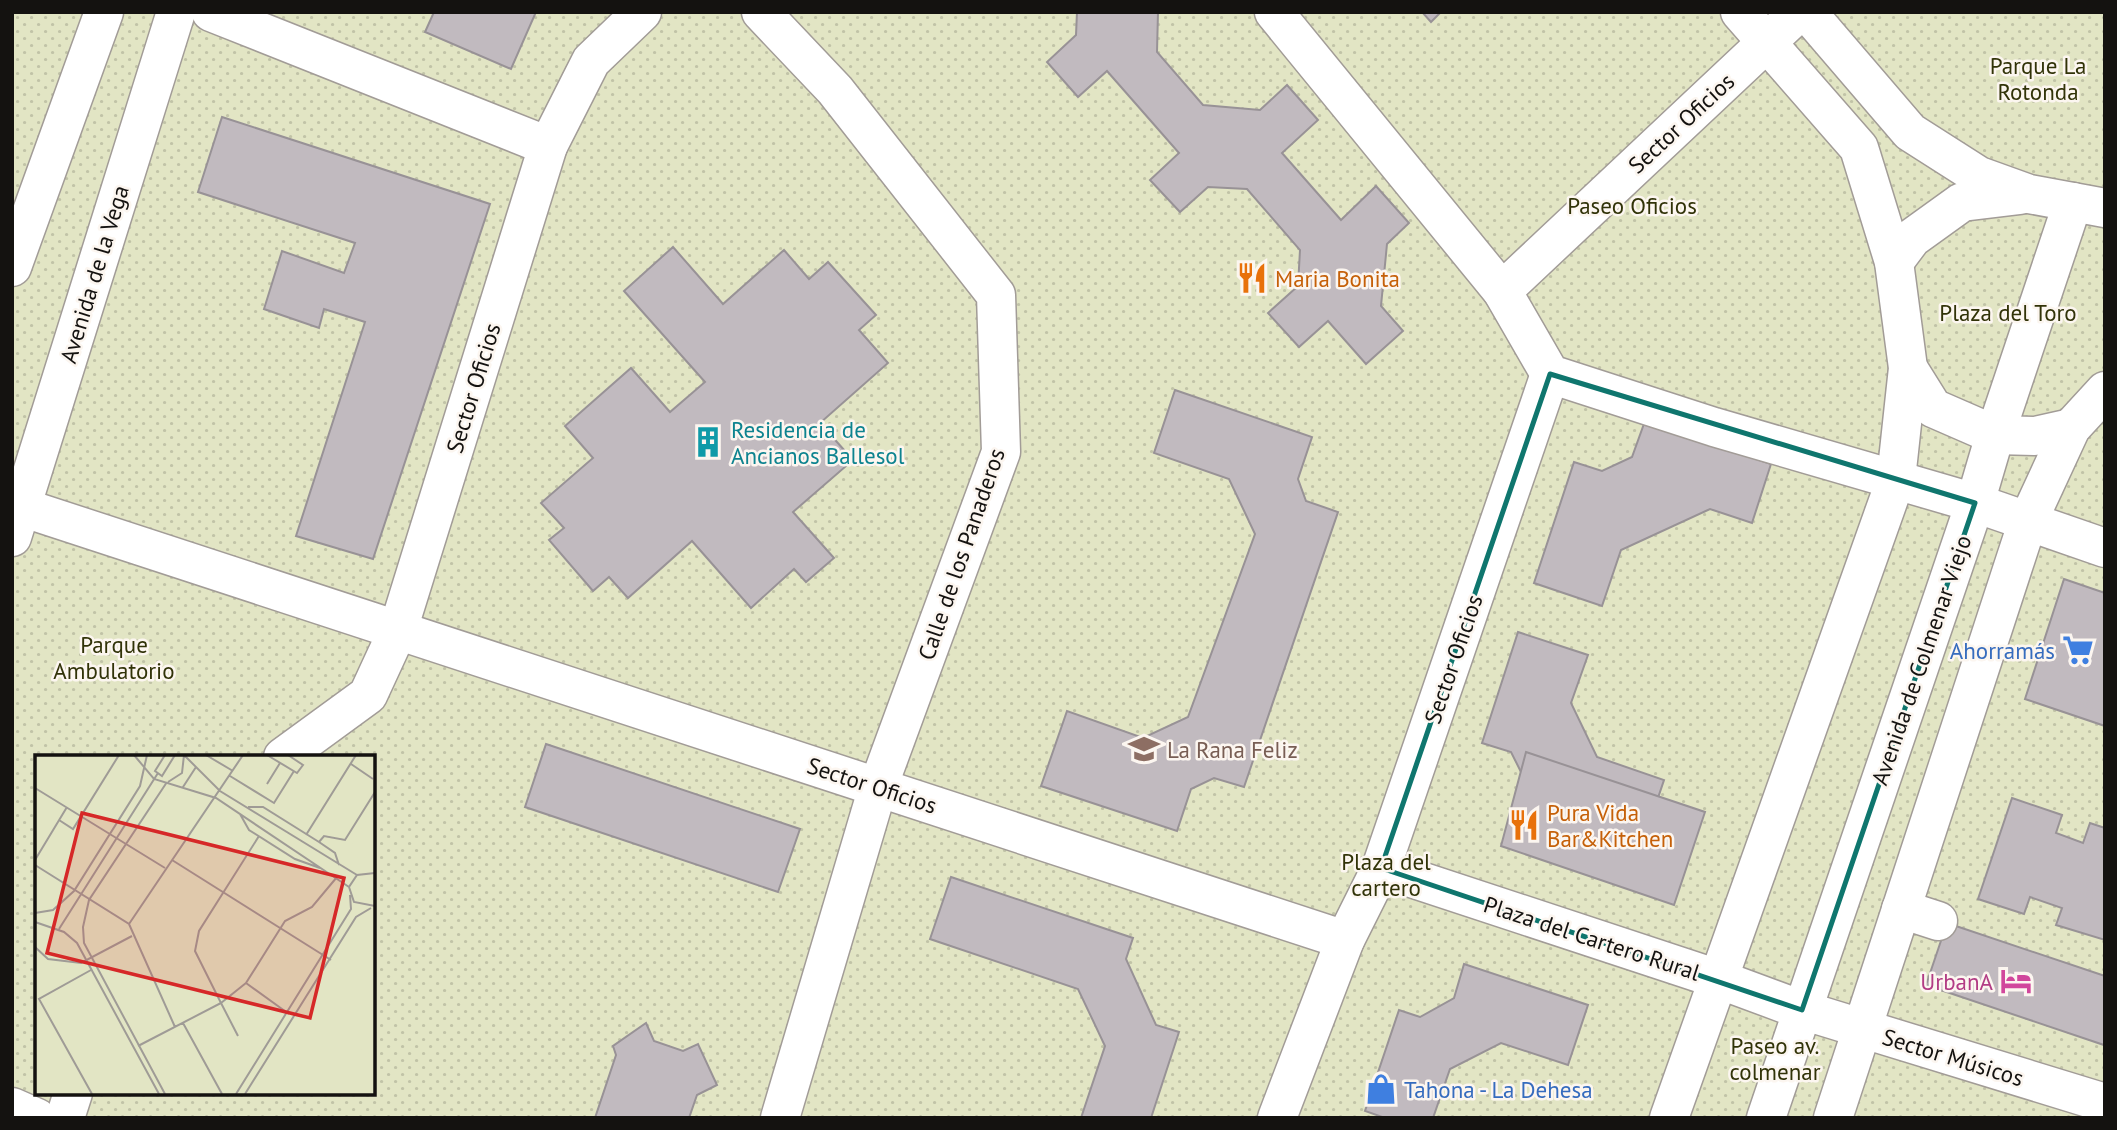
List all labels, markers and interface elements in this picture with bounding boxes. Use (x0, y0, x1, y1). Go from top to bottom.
park label: Parque La Rotonda (1990, 51, 2086, 106)
street label: Sector Oficios (1622, 67, 1740, 179)
street label: Avenida de la Vega (53, 182, 135, 366)
park label: Paseo Oficios (1567, 191, 1697, 220)
restaurant icon: Maria Bonita (1235, 261, 1269, 295)
place label: Maria Bonita (1275, 264, 1400, 293)
park label: Plaza del Toro (1939, 298, 2077, 327)
street label: Sector Oficios (439, 319, 507, 457)
place label: Residencia de Ancianos Ballesol (731, 415, 905, 470)
building icon: Residencia de Ancianos Ballesol (691, 425, 725, 459)
street label: Calle de los Panaderos (911, 444, 1011, 664)
street label: Avenida de Colmenar Viejo (1865, 531, 1977, 789)
street label: Sector Oficios (1417, 591, 1489, 727)
park label: Parque Ambulatorio (53, 630, 175, 685)
supermarket icon: Ahorramás (2061, 633, 2095, 667)
place label: Ahorramás (1950, 636, 2055, 665)
school or university icon: La Rana Feliz (1127, 732, 1161, 766)
place label: La Rana Feliz (1167, 735, 1298, 764)
street label: Sector Oficios (804, 750, 940, 820)
inset map (35, 755, 374, 1095)
place label: Pura Vida Bar&Kitchen (1547, 798, 1673, 853)
restaurant icon: Pura Vida Bar&Kitchen (1507, 808, 1541, 842)
park label: Plaza del cartero (1341, 847, 1431, 902)
street label: Plaza del Cartero Rural (1480, 889, 1704, 987)
hotel icon: UrbanA (1999, 964, 2033, 998)
place label: UrbanA (1920, 967, 1994, 996)
street label: Sector Músicos (1879, 1022, 2027, 1092)
park label: Paseo av. colmenar (1729, 1031, 1821, 1086)
shop icon: Tahona - La Dehesa (1364, 1072, 1398, 1106)
place label: Tahona - La Dehesa (1404, 1075, 1593, 1104)

